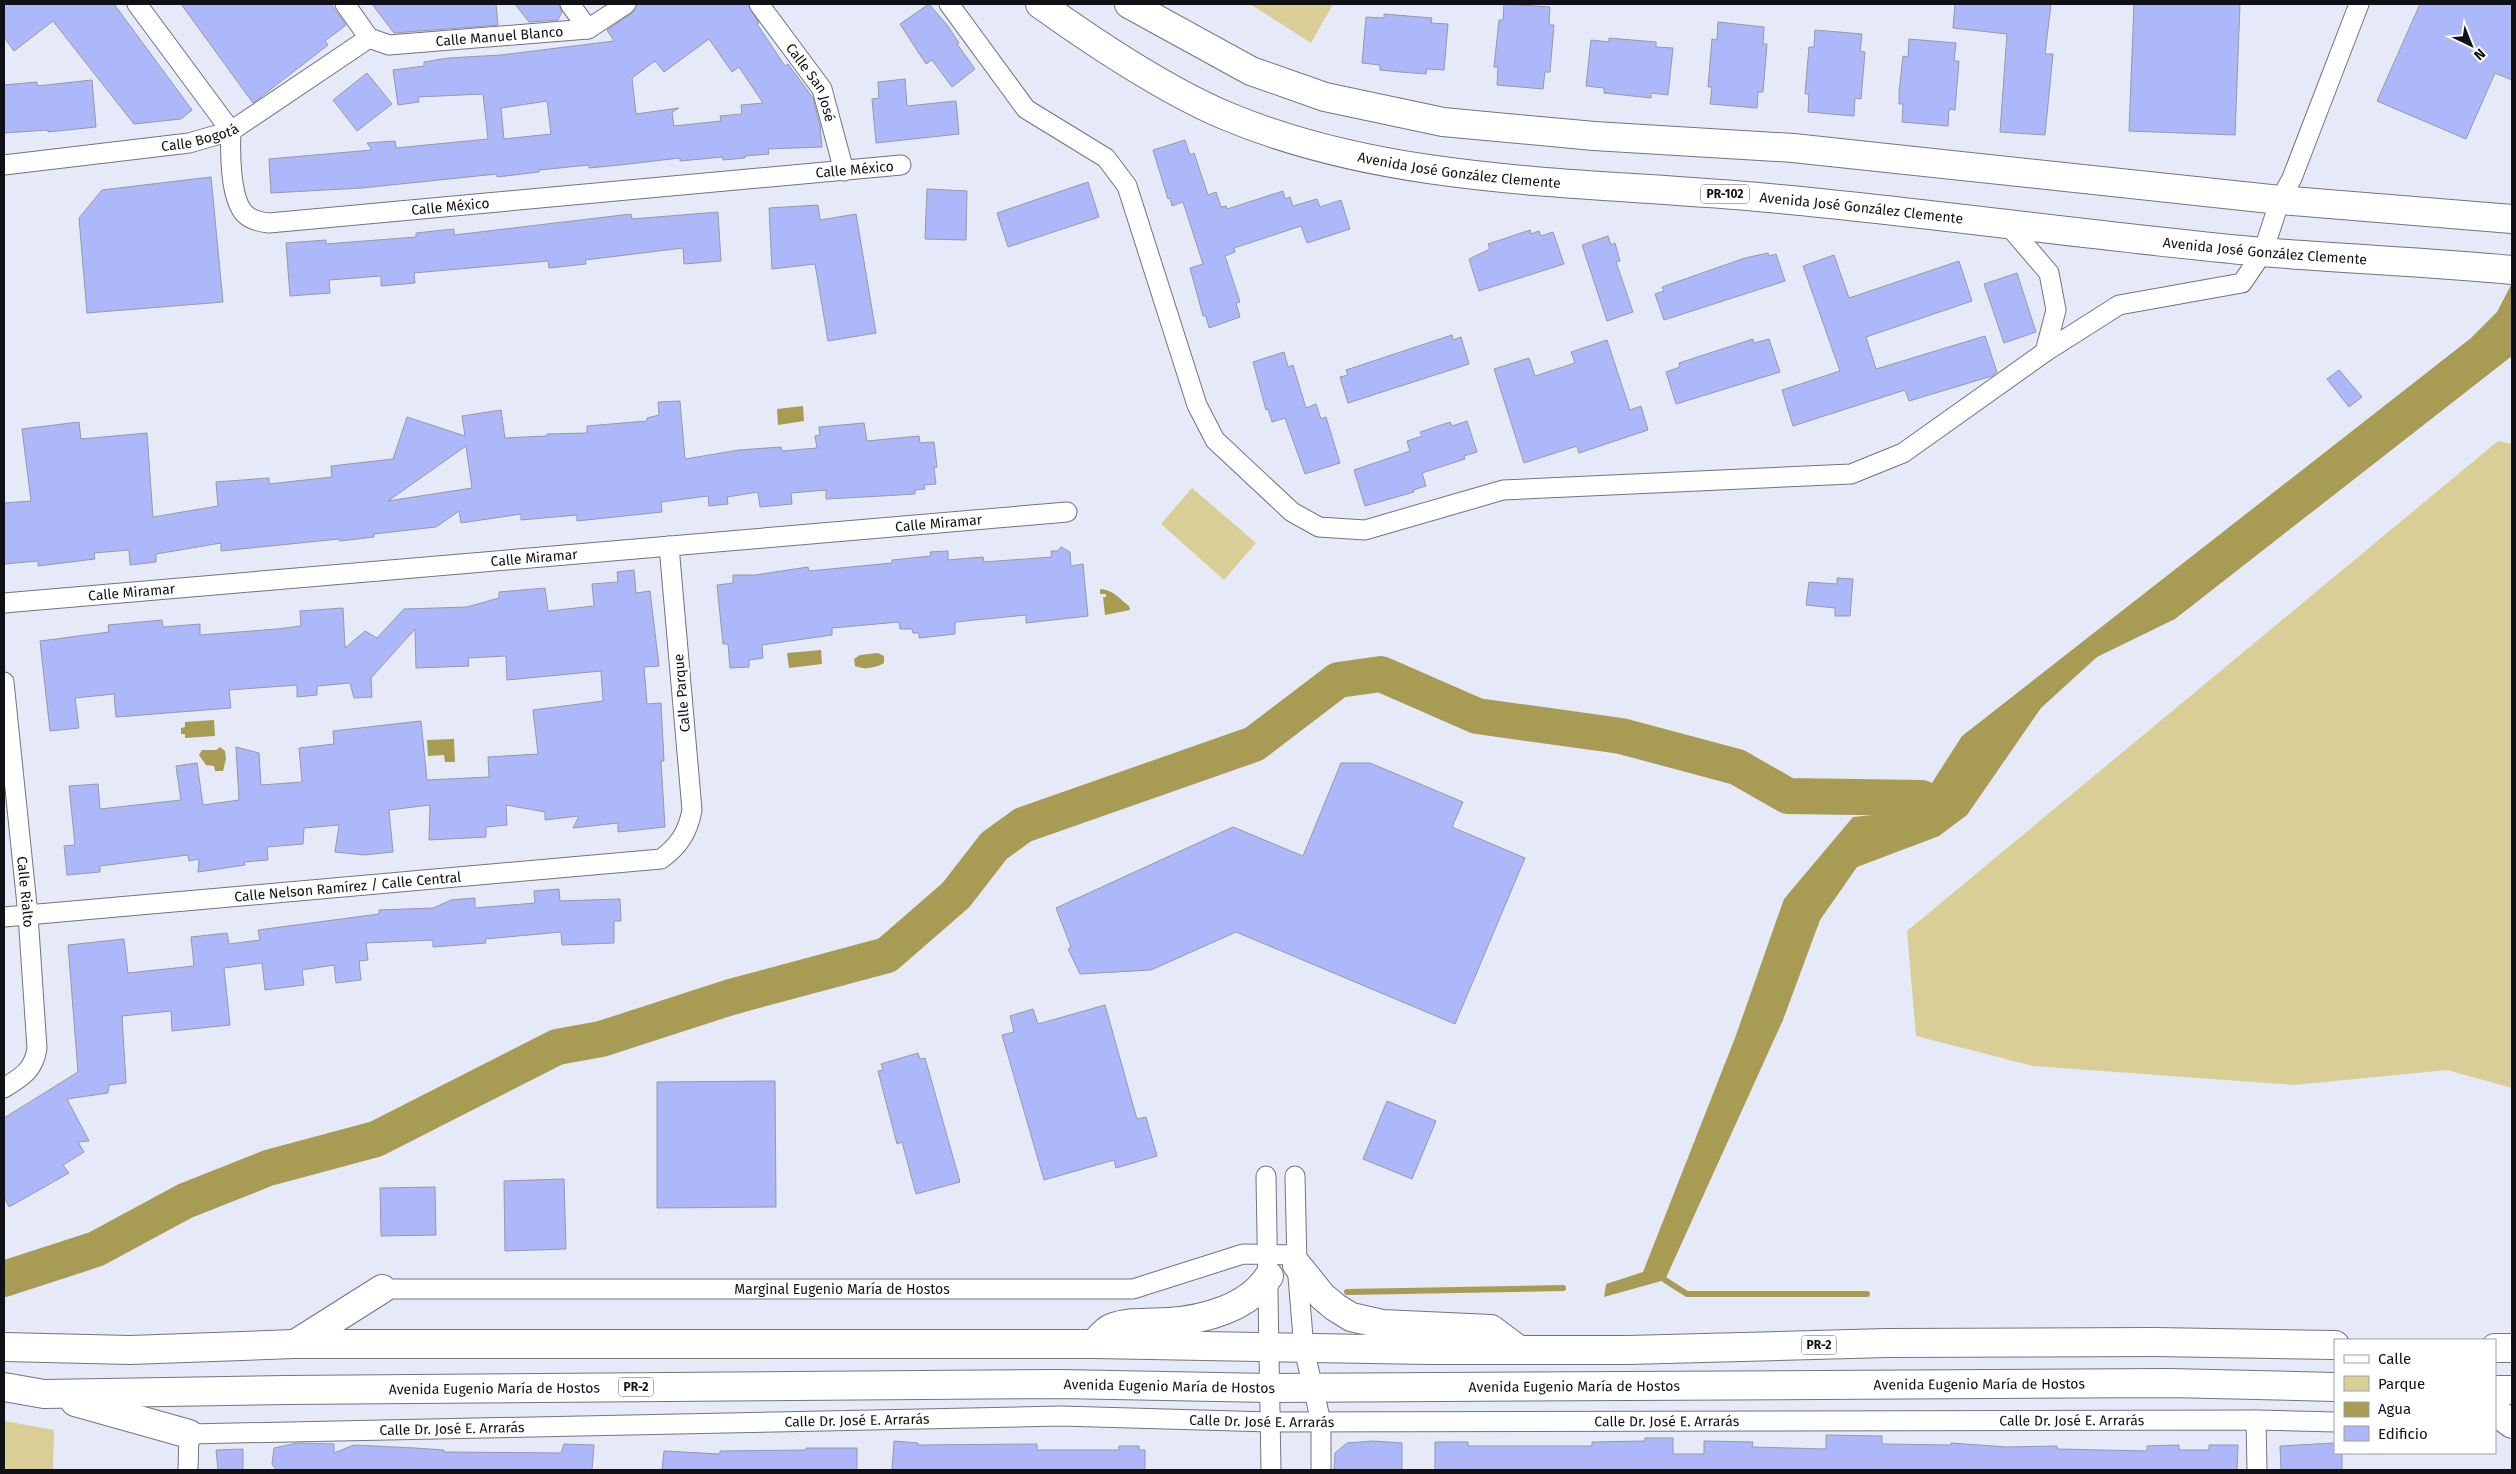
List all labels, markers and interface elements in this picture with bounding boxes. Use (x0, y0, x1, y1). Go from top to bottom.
north arrow (2446, 20, 2496, 70)
street label: Calle Manuel Blanco (435, 23, 564, 50)
street label: Calle San José (782, 40, 839, 124)
text: N (2470, 45, 2489, 64)
street label: Calle Bogotá (160, 120, 242, 155)
street label: Avenida José González Clemente (1356, 148, 1561, 192)
street label: Calle México (815, 157, 894, 181)
road number: PR-102 (1701, 184, 1749, 203)
street label: Avenida José González Clemente (1759, 189, 1964, 227)
street label: Calle México (410, 194, 490, 218)
street label: Avenida José González Clemente (2162, 234, 2367, 268)
street label: Calle Miramar (894, 511, 983, 535)
street label: Calle Miramar (490, 545, 579, 570)
street label: Calle Miramar (87, 580, 176, 604)
street label: Calle Parque (670, 653, 694, 733)
street label: Calle Rialto (13, 855, 37, 928)
street label: Calle Nelson Ramírez / Calle Central (234, 868, 462, 905)
street label: Marginal Eugenio María de Hostos (734, 1281, 950, 1298)
road number: PR-2 (1802, 1336, 1836, 1354)
legend (2334, 1339, 2496, 1454)
text: Calle (2378, 1350, 2411, 1368)
street label: Avenida Eugenio María de Hostos (1874, 1375, 2086, 1393)
text: Parque (2378, 1375, 2425, 1393)
street label: Avenida Eugenio María de Hostos (1063, 1376, 1276, 1397)
street label: Avenida Eugenio María de Hostos (1469, 1377, 1681, 1395)
road number: PR-2 (618, 1378, 654, 1396)
street label: Avenida Eugenio María de Hostos (389, 1379, 601, 1398)
text: Agua (2378, 1400, 2411, 1418)
street label: Calle Dr. José E. Arrarás (784, 1410, 930, 1430)
street label: Calle Dr. José E. Arrarás (1189, 1411, 1335, 1431)
street label: Calle Dr. José E. Arrarás (1999, 1412, 2145, 1429)
street label: Calle Dr. José E. Arrarás (1594, 1413, 1740, 1430)
street label: Calle Dr. José E. Arrarás (379, 1419, 525, 1439)
text: Edificio (2378, 1425, 2428, 1443)

